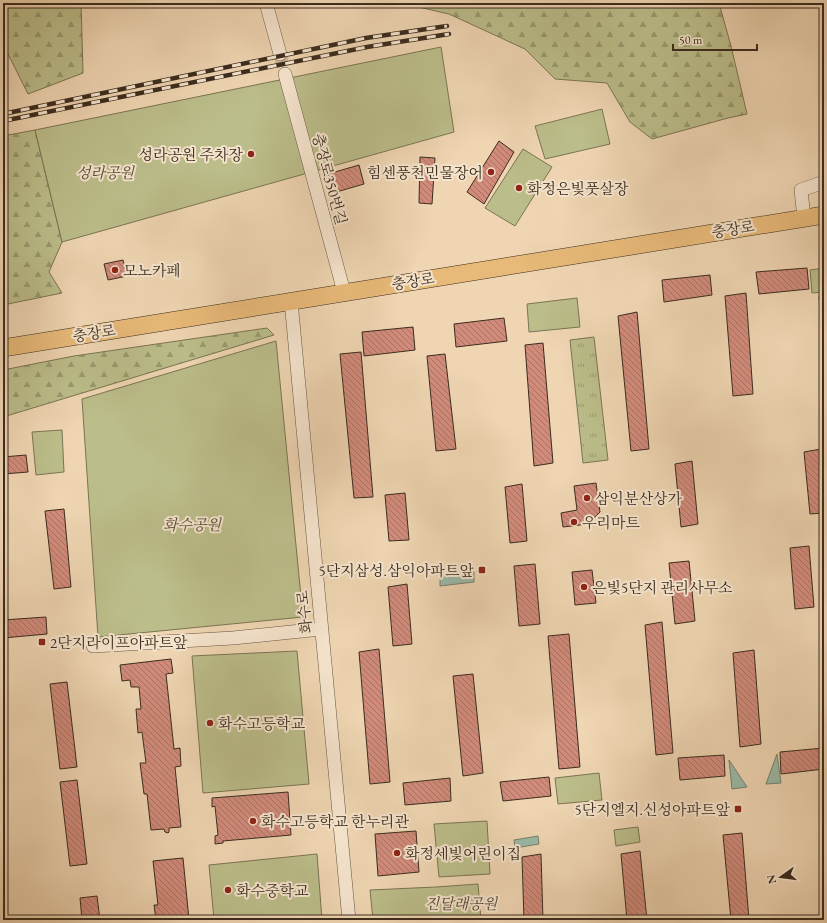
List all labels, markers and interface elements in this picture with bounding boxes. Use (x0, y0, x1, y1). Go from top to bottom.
scale bar (673, 26, 757, 52)
text: 50 m (679, 32, 703, 48)
street label: 충장로350번길 (309, 131, 351, 227)
place label: 성라공원 주차장 (139, 145, 244, 164)
marker: 성라공원 주차장 (246, 149, 256, 159)
park label: 성라공원 (76, 163, 135, 182)
place label: 힘센풍천민물장어 (367, 163, 483, 182)
marker: 힘센풍천민물장어 (486, 167, 496, 177)
place label: 화정은빛풋살장 (527, 179, 629, 198)
marker: 화정은빛풋살장 (514, 183, 524, 193)
street label: 충장로 (710, 216, 756, 242)
place label: 모노카페 (123, 261, 181, 280)
marker: 모노카페 (110, 265, 120, 275)
street label: 충장로 (390, 268, 436, 294)
street label: 충장로 (71, 320, 117, 346)
place label: 삼익분산상가 (595, 489, 682, 508)
marker: 삼익분산상가 (582, 493, 592, 503)
place label: 우리마트 (582, 513, 640, 532)
park label: 화수공원 (163, 515, 222, 534)
marker: 우리마트 (569, 517, 579, 527)
place label: 5단지삼성.삼익아파트앞 (318, 561, 474, 580)
marker: 5단지삼성.삼익아파트앞 (477, 565, 487, 575)
place label: 은빛5단지 관리사무소 (592, 578, 733, 597)
marker: 은빛5단지 관리사무소 (579, 582, 589, 592)
street label: 화수로 (292, 589, 316, 635)
place label: 2단지라이프아파트앞 (50, 633, 188, 652)
marker: 2단지라이프아파트앞 (37, 637, 47, 647)
place label: 화수고등학교 (218, 714, 305, 733)
marker: 화수고등학교 (205, 718, 215, 728)
place label: 5단지엘지.신성아파트앞 (574, 800, 730, 819)
marker: 5단지엘지.신성아파트앞 (733, 804, 743, 814)
place label: 화수고등학교 한누리관 (261, 812, 409, 831)
marker: 화수고등학교 한누리관 (248, 816, 258, 826)
place label: 화정세빛어린이집 (405, 844, 521, 863)
marker: 화정세빛어린이집 (392, 848, 402, 858)
north arrow (761, 857, 801, 897)
text: N (763, 873, 779, 885)
place label: 화수중학교 (236, 881, 309, 900)
marker: 화수중학교 (223, 885, 233, 895)
park label: 진달래공원 (425, 894, 499, 913)

